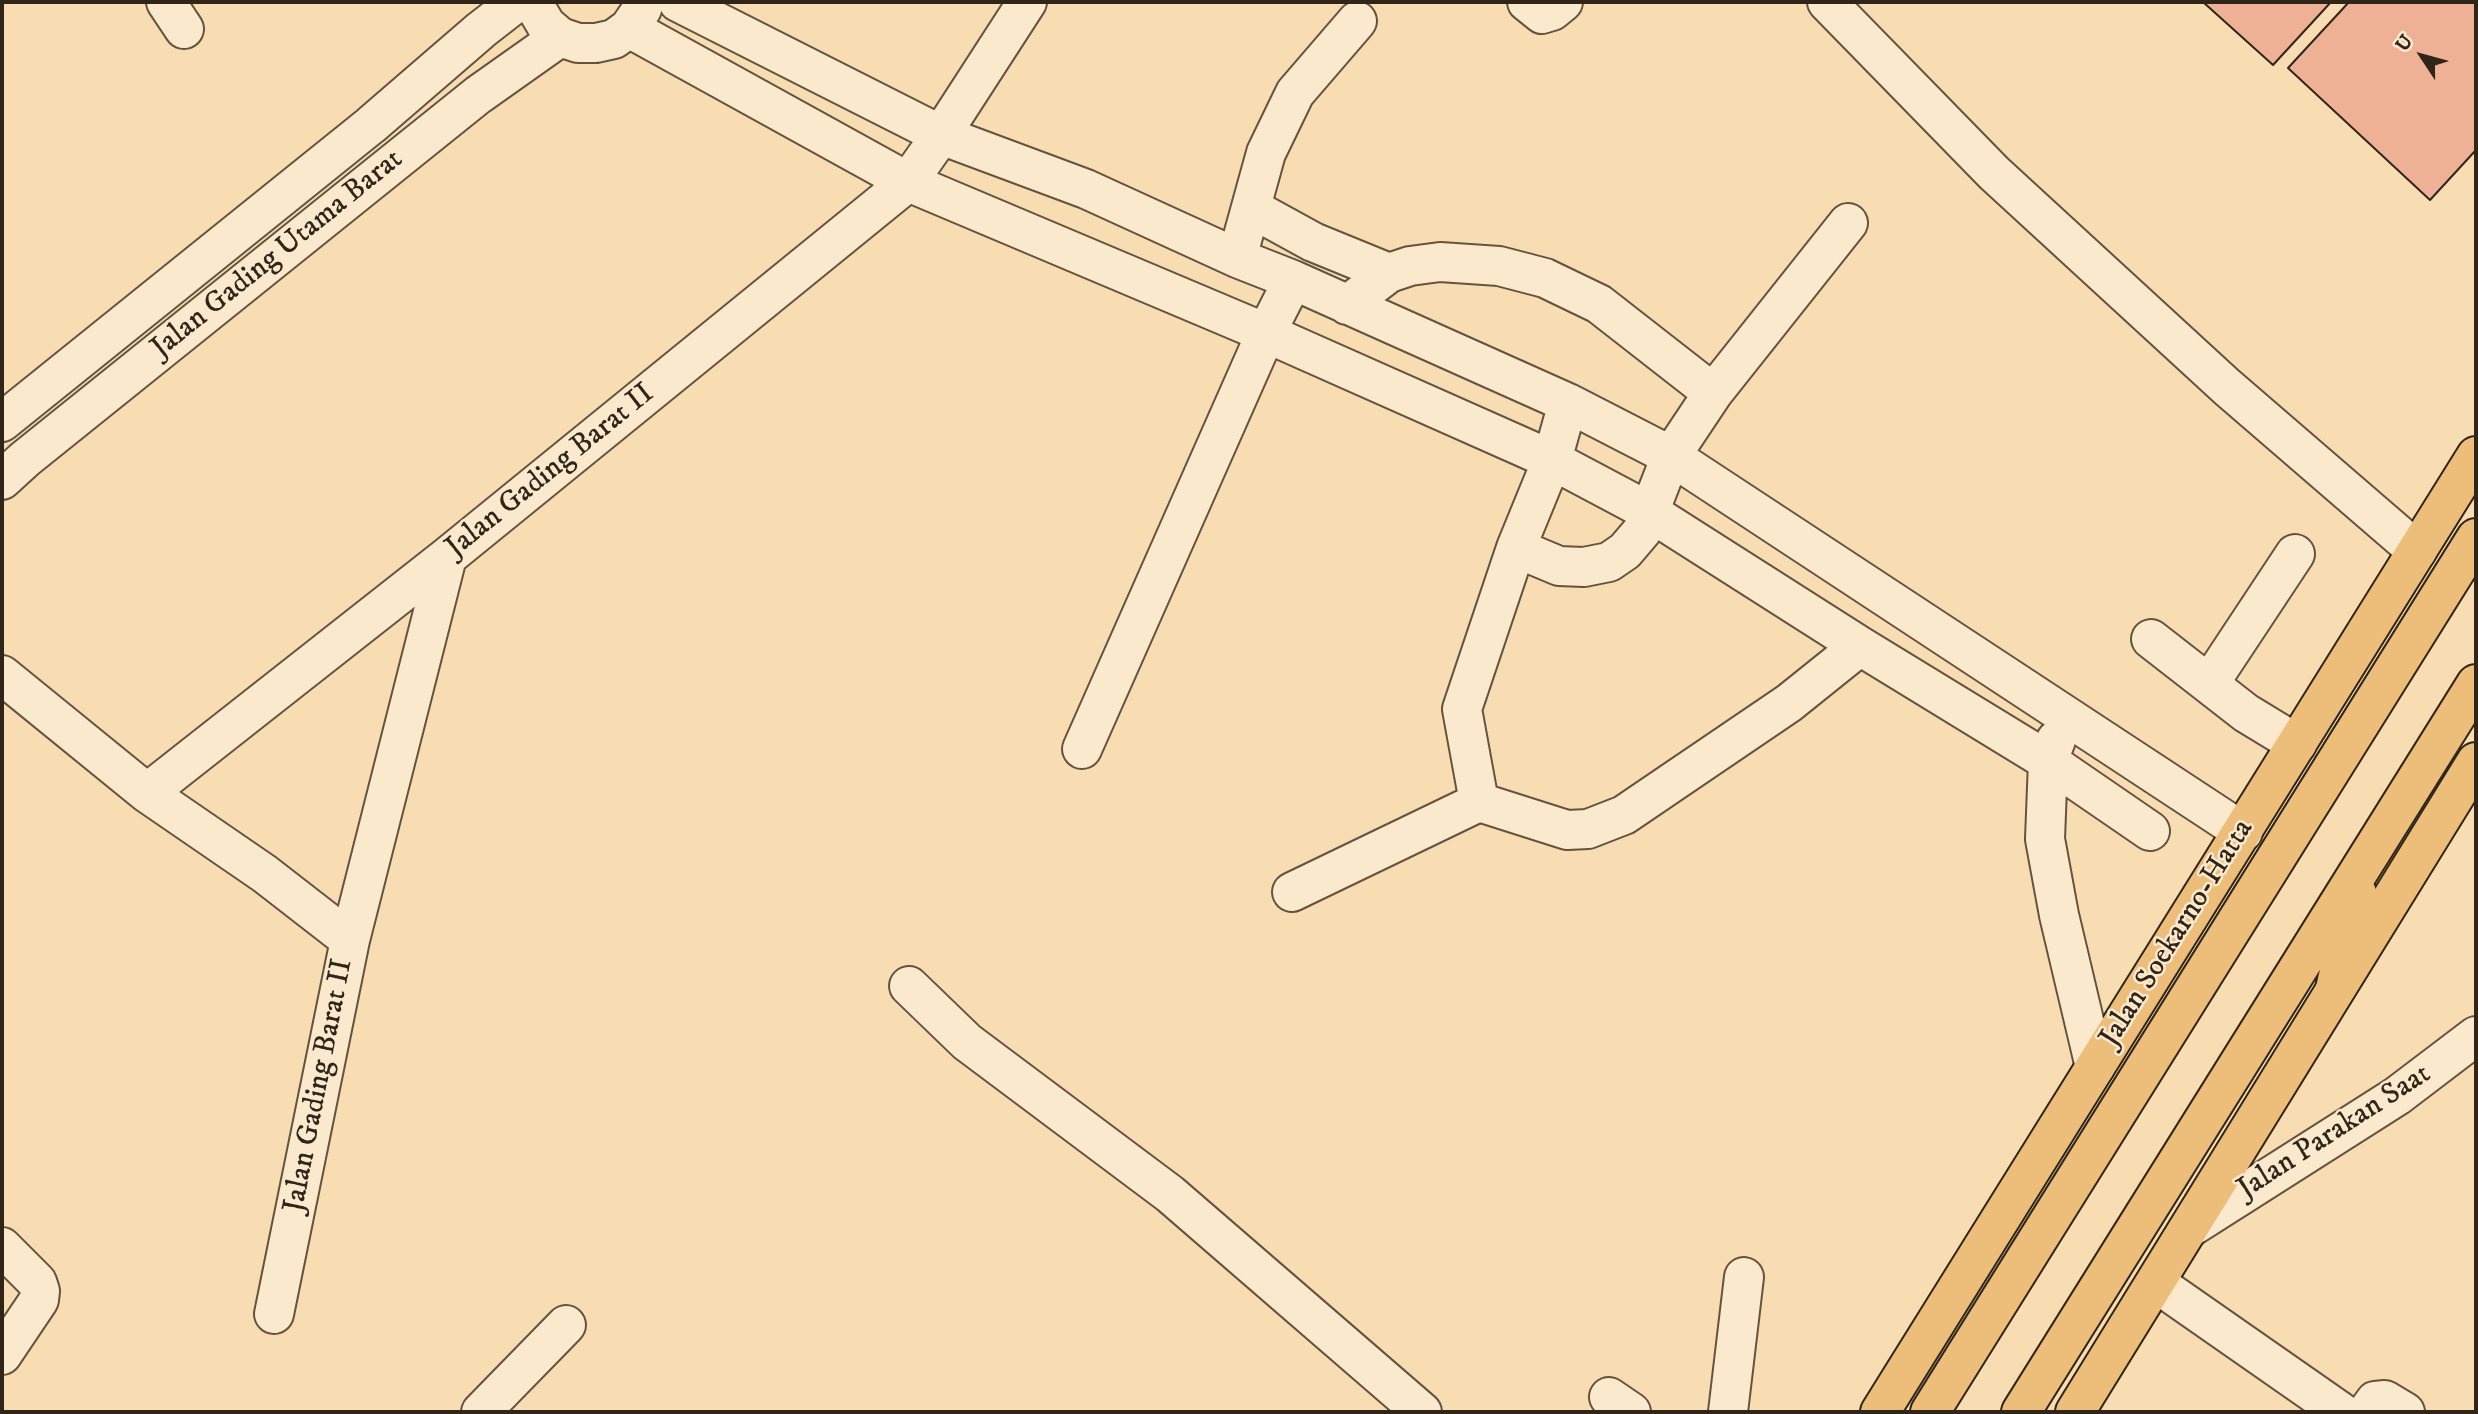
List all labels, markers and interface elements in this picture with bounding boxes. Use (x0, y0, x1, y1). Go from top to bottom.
north arrow (2387, 21, 2457, 91)
text: U (2391, 31, 2418, 56)
street label: Jalan Gading Utama Barat (145, 143, 411, 367)
street label: Jalan Gading Barat II (440, 377, 662, 567)
street label: Jalan Soekarno-Hatta (2093, 813, 2263, 1055)
street label: Jalan Gading Barat II (278, 956, 362, 1216)
street label: Jalan Parakan Saat (2232, 1057, 2438, 1209)

